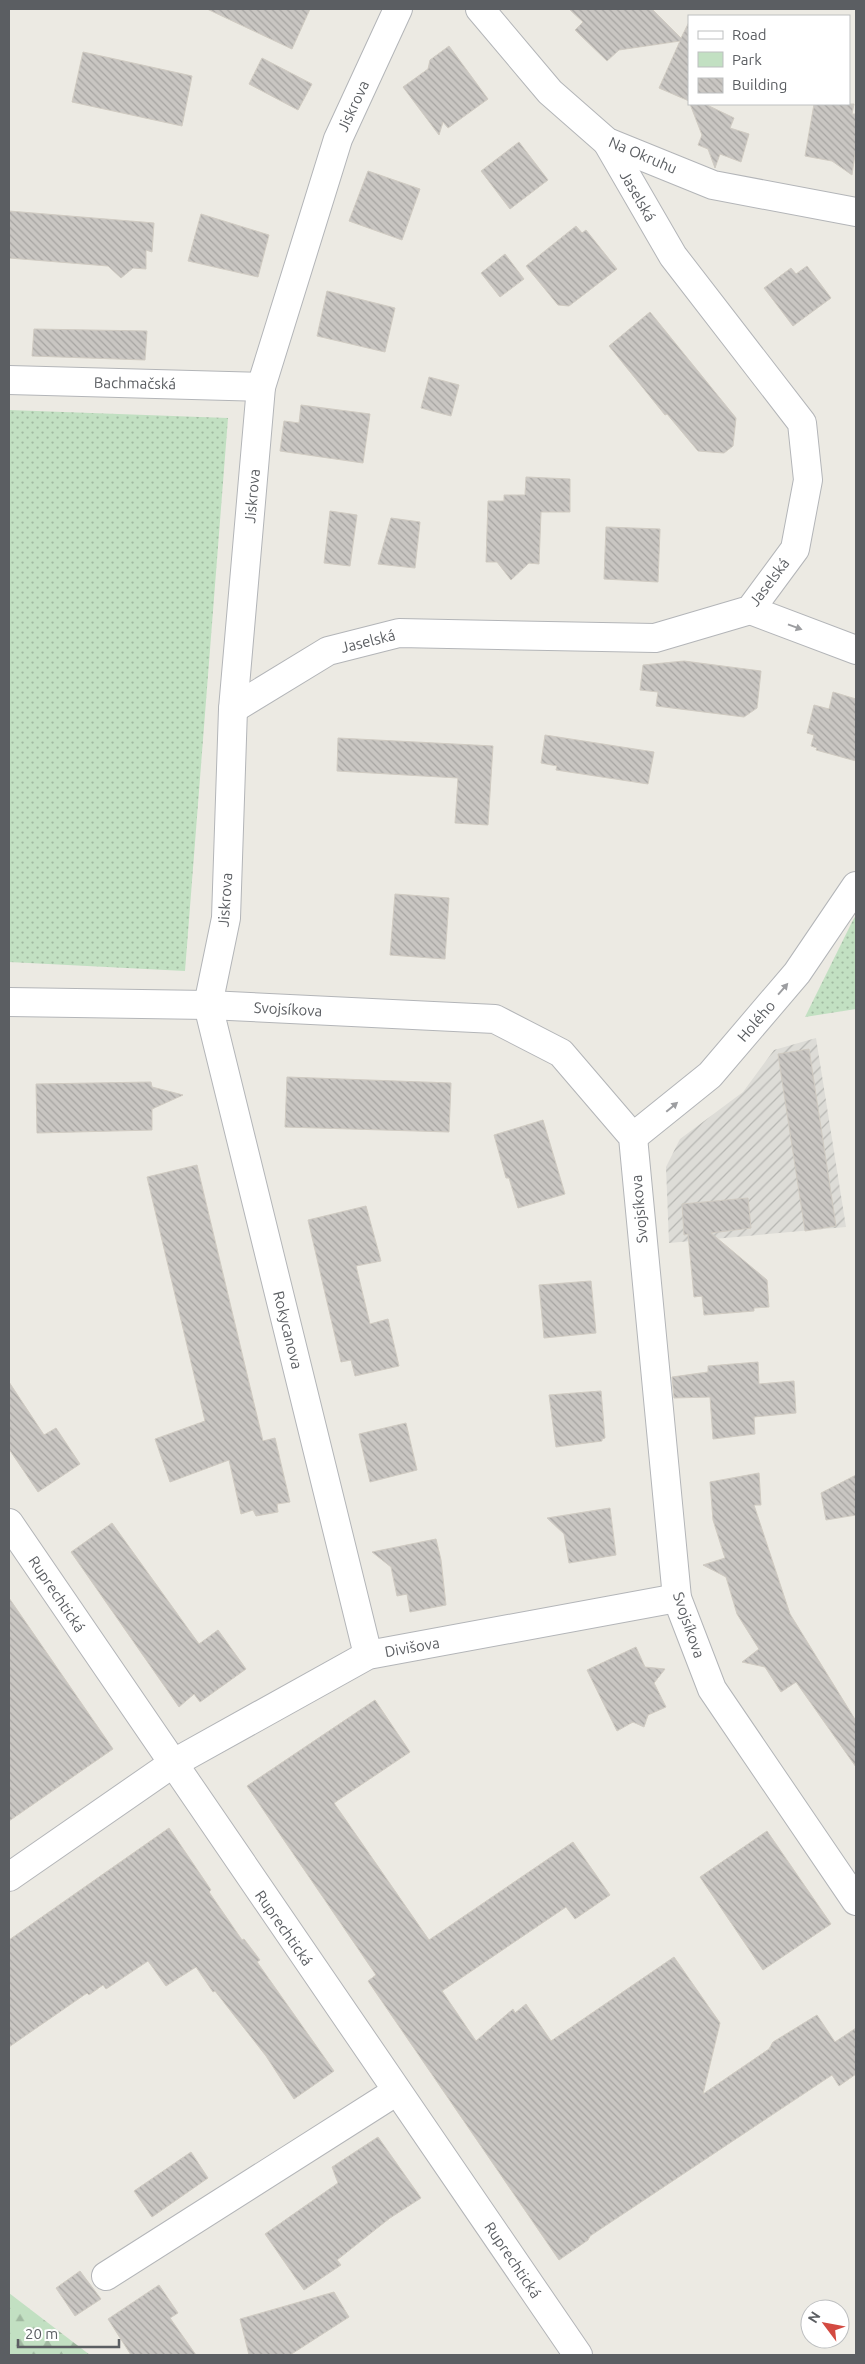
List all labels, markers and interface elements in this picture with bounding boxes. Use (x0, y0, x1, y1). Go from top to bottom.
legend (688, 15, 850, 105)
text: Road (732, 26, 767, 43)
text: Park (732, 51, 762, 68)
text: Building (732, 76, 787, 93)
street label: Jiskrova (334, 78, 372, 134)
street label: Na Okruhu (606, 133, 680, 177)
street label: Jaselská (617, 168, 659, 224)
street label: Bachmačská (94, 374, 176, 392)
street label: Jiskrova (241, 468, 263, 524)
street label: Jaselská (745, 555, 793, 609)
one-way arrow (788, 623, 803, 631)
street label: Jaselská (339, 626, 397, 656)
street label: Jiskrova (215, 872, 235, 928)
one-way arrow (777, 984, 789, 996)
street label: Holého (734, 997, 778, 1045)
street label: Svojsíkova (253, 999, 323, 1019)
one-way arrow (665, 1101, 678, 1112)
street label: Svojsíkova (628, 1174, 650, 1244)
street label: Rokycanova (270, 1289, 306, 1371)
street label: Ruprechtická (25, 1553, 89, 1635)
street label: Svojsíkova (670, 1590, 708, 1660)
street label: Divišova (383, 1634, 441, 1660)
street label: Ruprechtická (252, 1887, 316, 1969)
street label: Ruprechtická (481, 2219, 545, 2301)
north arrow (800, 2299, 850, 2349)
text: N (804, 2308, 824, 2326)
scale bar (18, 2316, 119, 2348)
text: 20 m (25, 2325, 58, 2342)

